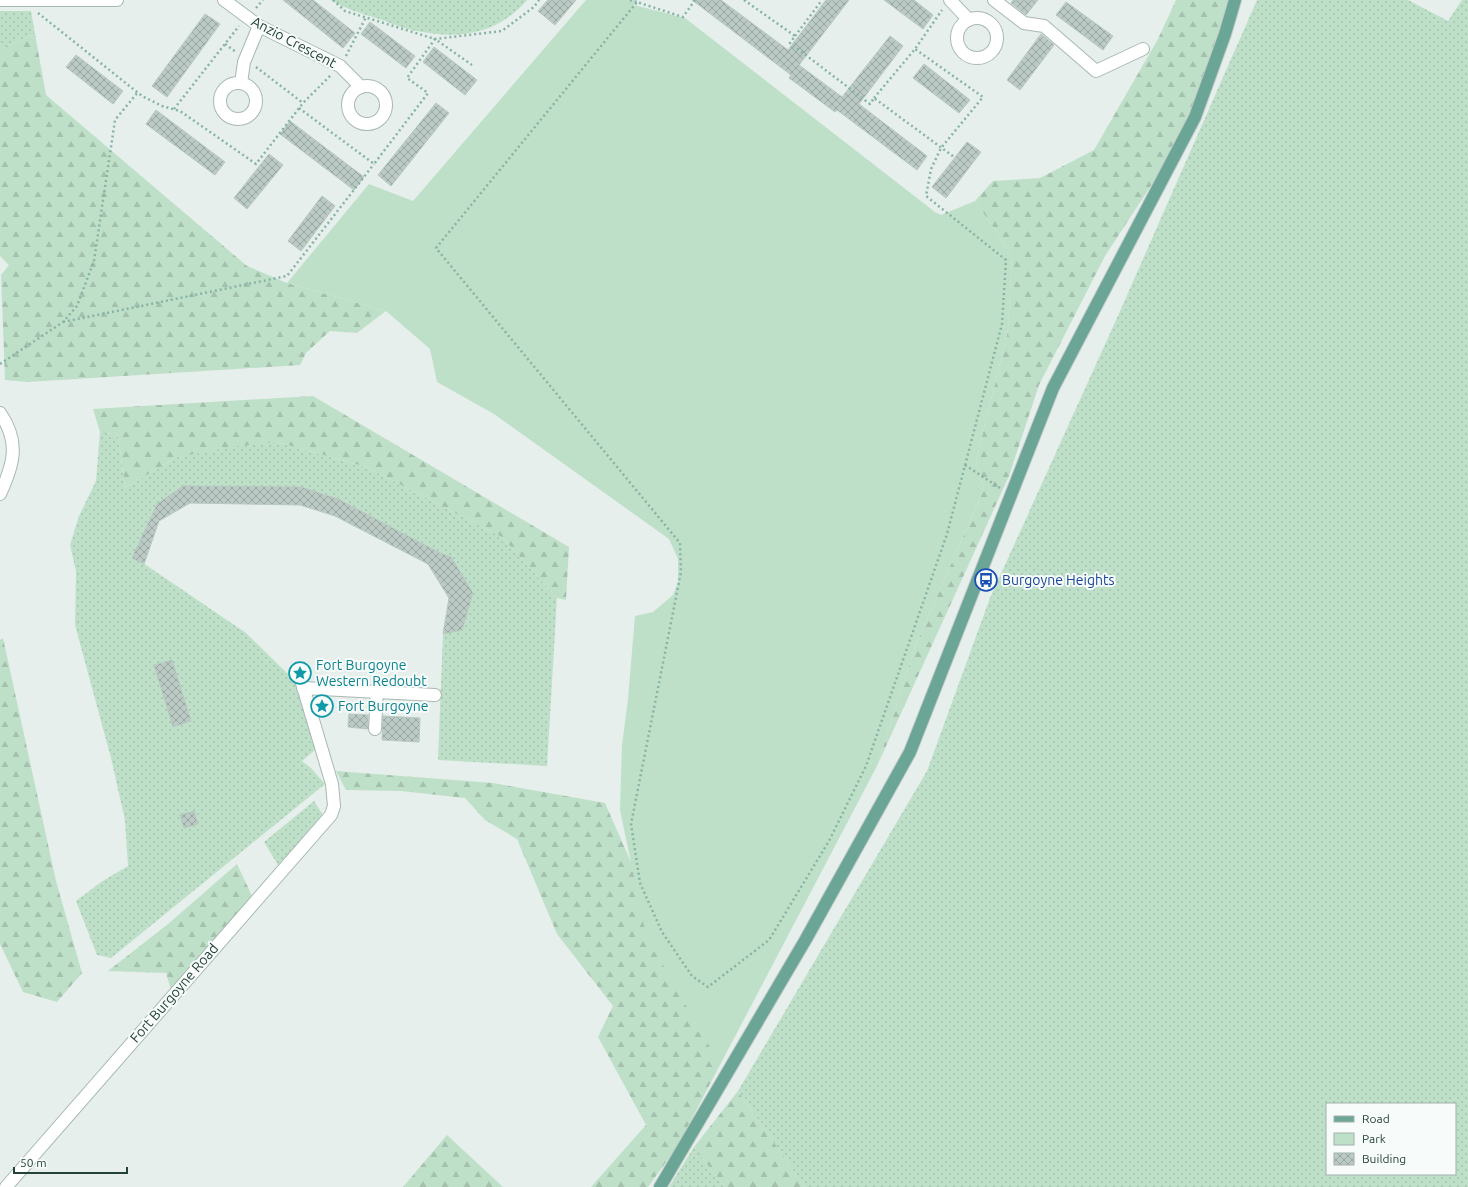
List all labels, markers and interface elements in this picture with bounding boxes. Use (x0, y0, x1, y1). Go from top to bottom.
street label: Anzio Crescent (249, 13, 340, 71)
bus stop icon: Burgoyne Heights (973, 567, 999, 593)
place label: Burgoyne Heights (1002, 572, 1115, 588)
place label: Fort Burgoyne Western Redoubt (316, 657, 427, 689)
place icon: Fort Burgoyne Western Redoubt (287, 660, 313, 686)
place icon: Fort Burgoyne (309, 693, 335, 719)
place label: Fort Burgoyne (338, 698, 428, 714)
street label: Fort Burgoyne Road (127, 940, 221, 1046)
legend (1326, 1103, 1456, 1175)
text: Road (1362, 1112, 1390, 1125)
text: Park (1362, 1132, 1386, 1145)
scale bar (14, 1149, 127, 1175)
text: Building (1362, 1152, 1406, 1165)
text: 50 m (20, 1156, 47, 1169)

